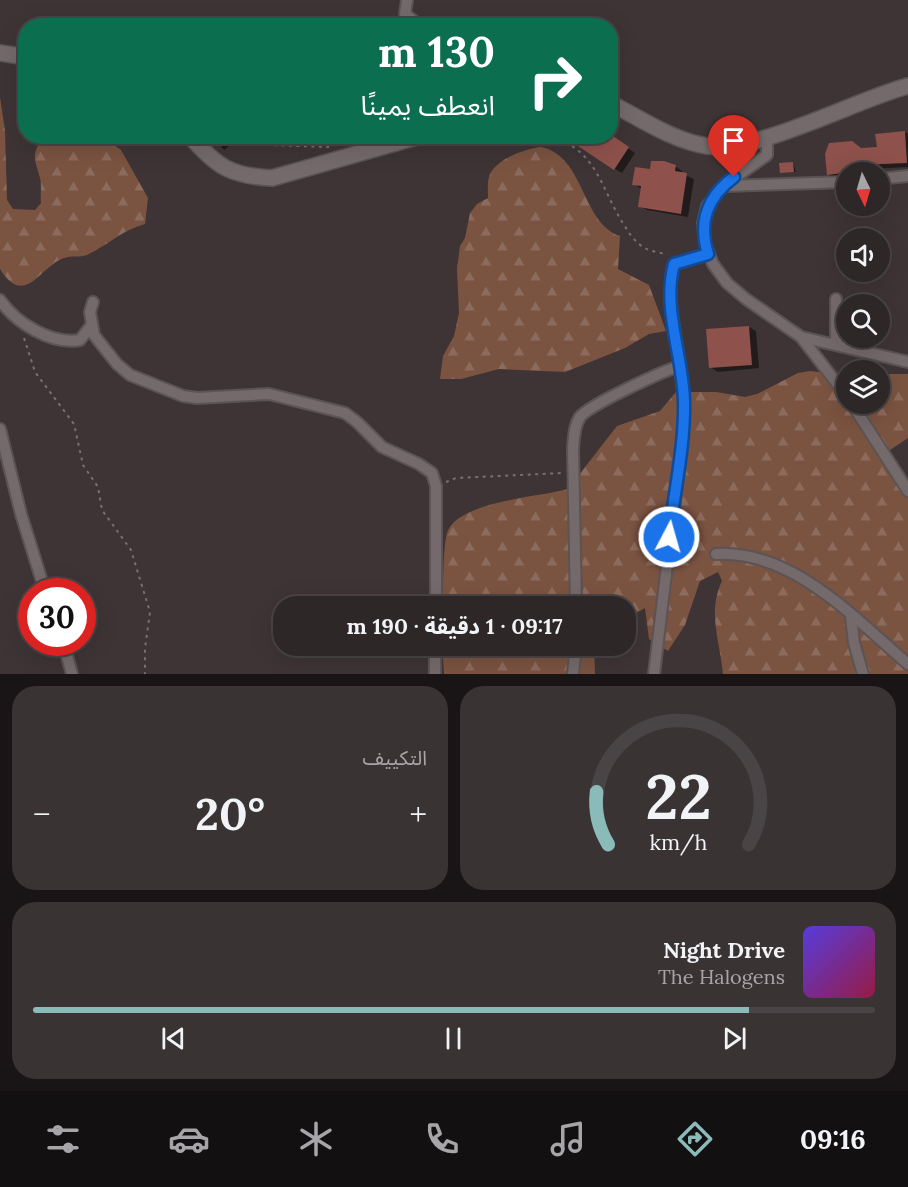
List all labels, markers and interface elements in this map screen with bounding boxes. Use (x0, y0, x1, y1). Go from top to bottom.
text: 130 m (378, 25, 495, 79)
icon: right (516, 42, 594, 120)
text: انعطف يمينًا (360, 88, 495, 122)
pin (708, 115, 759, 177)
icon: arrive (717, 124, 750, 157)
north arrow (836, 162, 890, 216)
map controls (836, 162, 890, 414)
button: sound (836, 228, 890, 282)
button: search (836, 294, 890, 348)
button: layers (836, 360, 890, 414)
position arrow (637, 505, 701, 569)
speed limit sign: 30 (18, 578, 96, 656)
text: 09:17 · 1 دقيقة · 190 m (346, 612, 563, 640)
text: التكييف (363, 745, 427, 770)
text: 22 (645, 756, 711, 836)
text: 20° (195, 785, 265, 842)
text: − (33, 793, 51, 835)
text: + (409, 793, 427, 835)
text: km/h (649, 828, 707, 856)
text: Night Drive (663, 936, 785, 964)
text: The Halogens (658, 964, 785, 989)
icon: previous (157, 1022, 190, 1055)
icon: pause (437, 1022, 470, 1055)
icon: next (718, 1022, 751, 1055)
icon: filters (42, 1118, 84, 1160)
icon: car (168, 1118, 210, 1160)
icon: climate (295, 1118, 337, 1160)
icon: phone (421, 1118, 463, 1160)
icon: music (547, 1118, 589, 1160)
icon: directions (674, 1118, 716, 1160)
text: 09:16 (800, 1122, 866, 1156)

